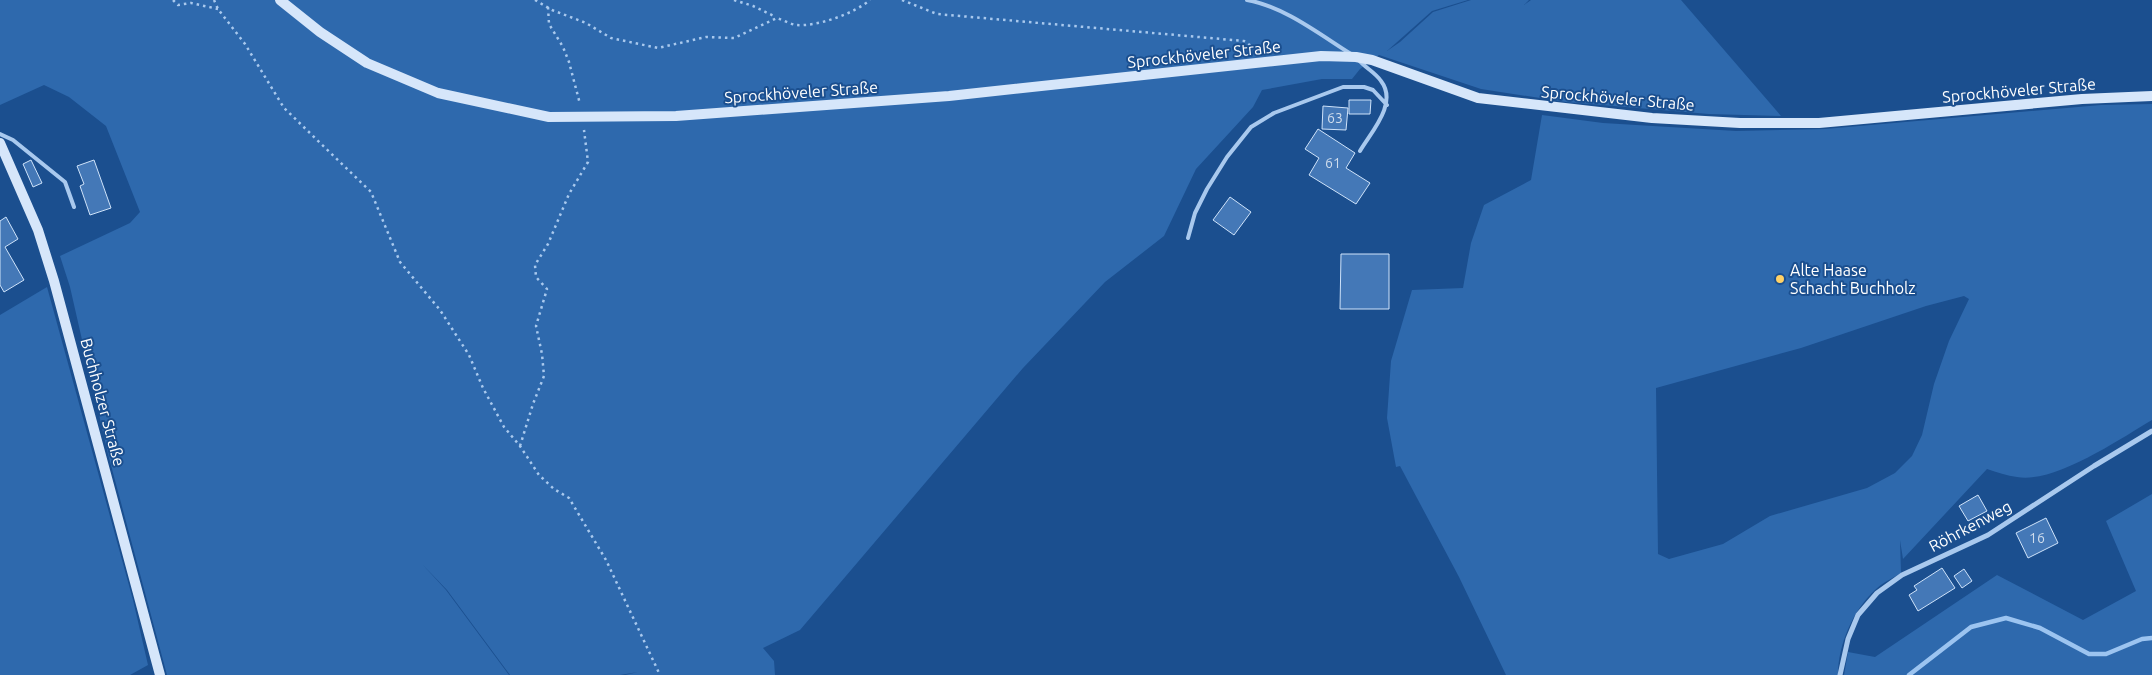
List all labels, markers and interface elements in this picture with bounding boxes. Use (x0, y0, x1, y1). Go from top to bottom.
street label: Sprockhöveler Straße (1127, 37, 1281, 71)
street label: Sprockhöveler Straße (1942, 74, 2096, 106)
street label: Sprockhöveler Straße (724, 78, 878, 106)
street label: Sprockhöveler Straße (1541, 82, 1695, 114)
house number: 63 (1327, 110, 1343, 126)
house number: 61 (1325, 155, 1341, 171)
place label: Alte Haase Schacht Buchholz (1790, 261, 1916, 297)
marker: Alte Haase Schacht Buchholz (1774, 273, 1786, 285)
street label: Buchholzer Straße (77, 336, 129, 468)
street label: Röhrkenweg (1926, 497, 2014, 555)
house number: 16 (2029, 530, 2045, 546)

